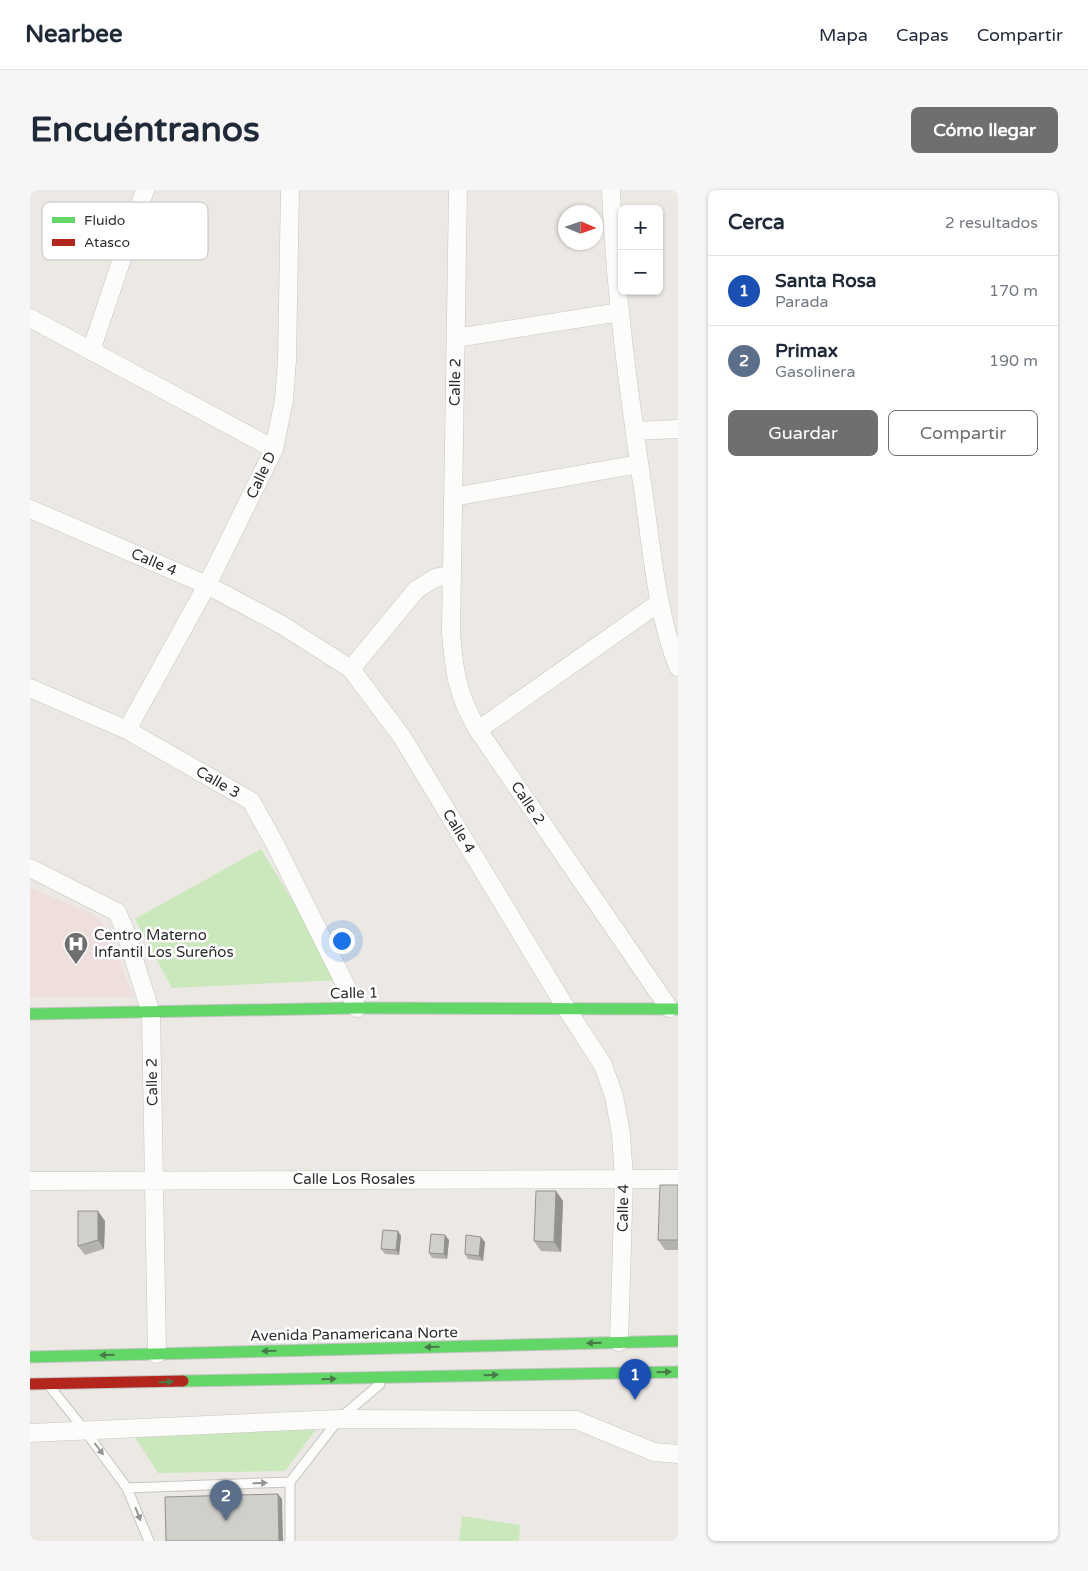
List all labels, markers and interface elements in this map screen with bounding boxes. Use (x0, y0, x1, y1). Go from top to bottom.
text: Nearbee (25, 20, 123, 49)
text: Mapa (819, 24, 868, 46)
text: Capas (896, 24, 949, 46)
text: Compartir (977, 24, 1063, 46)
button: Cómo llegar (911, 107, 1058, 153)
text: Encuéntranos (30, 109, 260, 151)
legend (42, 202, 208, 260)
north arrow (558, 205, 603, 250)
map controls (618, 205, 663, 295)
button: + (618, 205, 663, 250)
text: Cerca (728, 210, 785, 235)
text: Fluido (84, 212, 125, 229)
text: 2 resultados (945, 213, 1038, 233)
text: Atasco (84, 234, 130, 251)
button: − (618, 250, 663, 295)
text: Santa Rosa (775, 270, 876, 292)
text: 1 (739, 281, 749, 301)
text: 170 m (989, 281, 1038, 301)
text: Parada (775, 292, 829, 312)
text: Primax (775, 340, 838, 362)
text: 2 (739, 351, 749, 371)
text: 190 m (989, 351, 1038, 371)
street label: Calle 2 (446, 358, 464, 406)
text: Gasolinera (775, 362, 855, 382)
button: Guardar (728, 410, 878, 456)
button: Compartir (888, 410, 1038, 456)
street label: Calle D (242, 449, 280, 501)
street label: Calle 4 (128, 544, 180, 580)
street label: Calle 3 (193, 762, 243, 802)
street label: Calle 2 (507, 778, 549, 828)
street label: Calle 4 (439, 806, 479, 856)
place label: Centro Materno Infantil Los Sureños (94, 926, 234, 961)
your location (329, 928, 355, 954)
hospital icon: Centro Materno Infantil Los Sureños (63, 931, 89, 965)
street label: Calle 1 (330, 984, 378, 1002)
street label: Calle 2 (143, 1058, 161, 1106)
street label: Calle Los Rosales (293, 1170, 415, 1188)
street label: Calle 4 (614, 1184, 632, 1232)
street label: Avenida Panamericana Norte (250, 1323, 458, 1345)
one-way arrow (586, 1339, 602, 1347)
one-way arrow (424, 1343, 440, 1351)
one-way arrow (261, 1347, 277, 1355)
one-way arrow (99, 1351, 115, 1359)
pin: 1 (619, 1359, 651, 1400)
one-way arrow (656, 1368, 672, 1376)
one-way arrow (483, 1371, 499, 1379)
one-way arrow (321, 1374, 337, 1382)
one-way arrow (158, 1377, 174, 1385)
one-way arrow (94, 1443, 104, 1456)
one-way arrow (252, 1479, 268, 1487)
pin: 2 (210, 1480, 242, 1521)
one-way arrow (135, 1507, 143, 1521)

